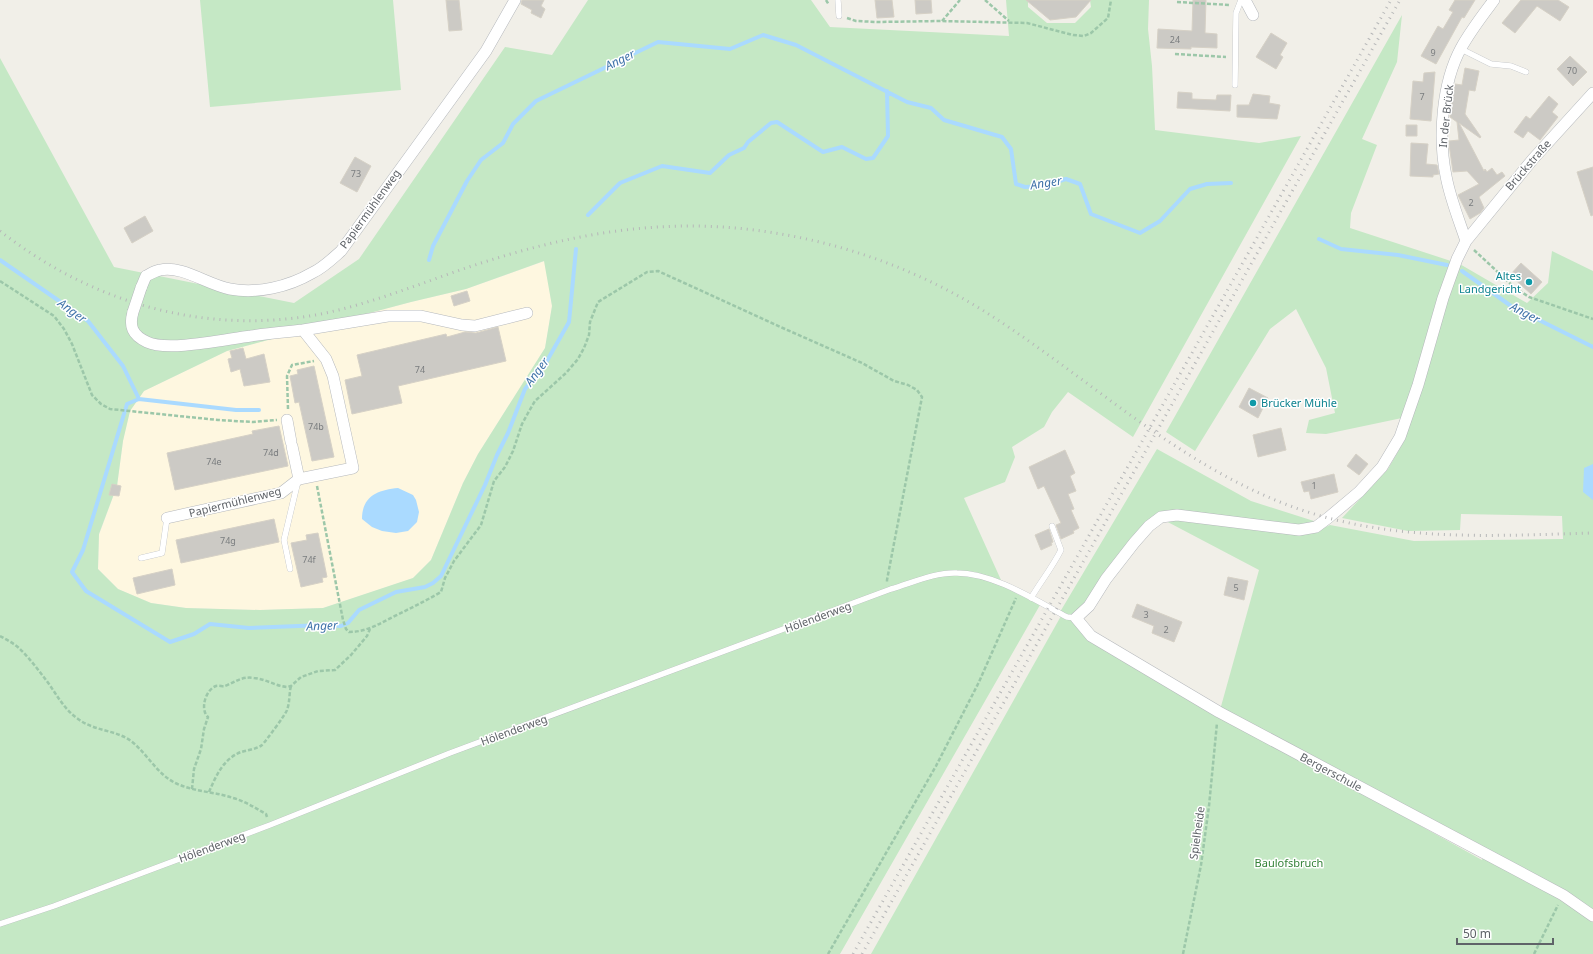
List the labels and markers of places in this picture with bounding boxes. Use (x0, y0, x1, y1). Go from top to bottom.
place label: Altes Landgericht (1459, 268, 1521, 296)
marker: Altes Landgericht (1524, 277, 1534, 287)
place label: Brücker Mühle (1261, 395, 1337, 410)
marker: Brücker Mühle (1248, 398, 1258, 408)

